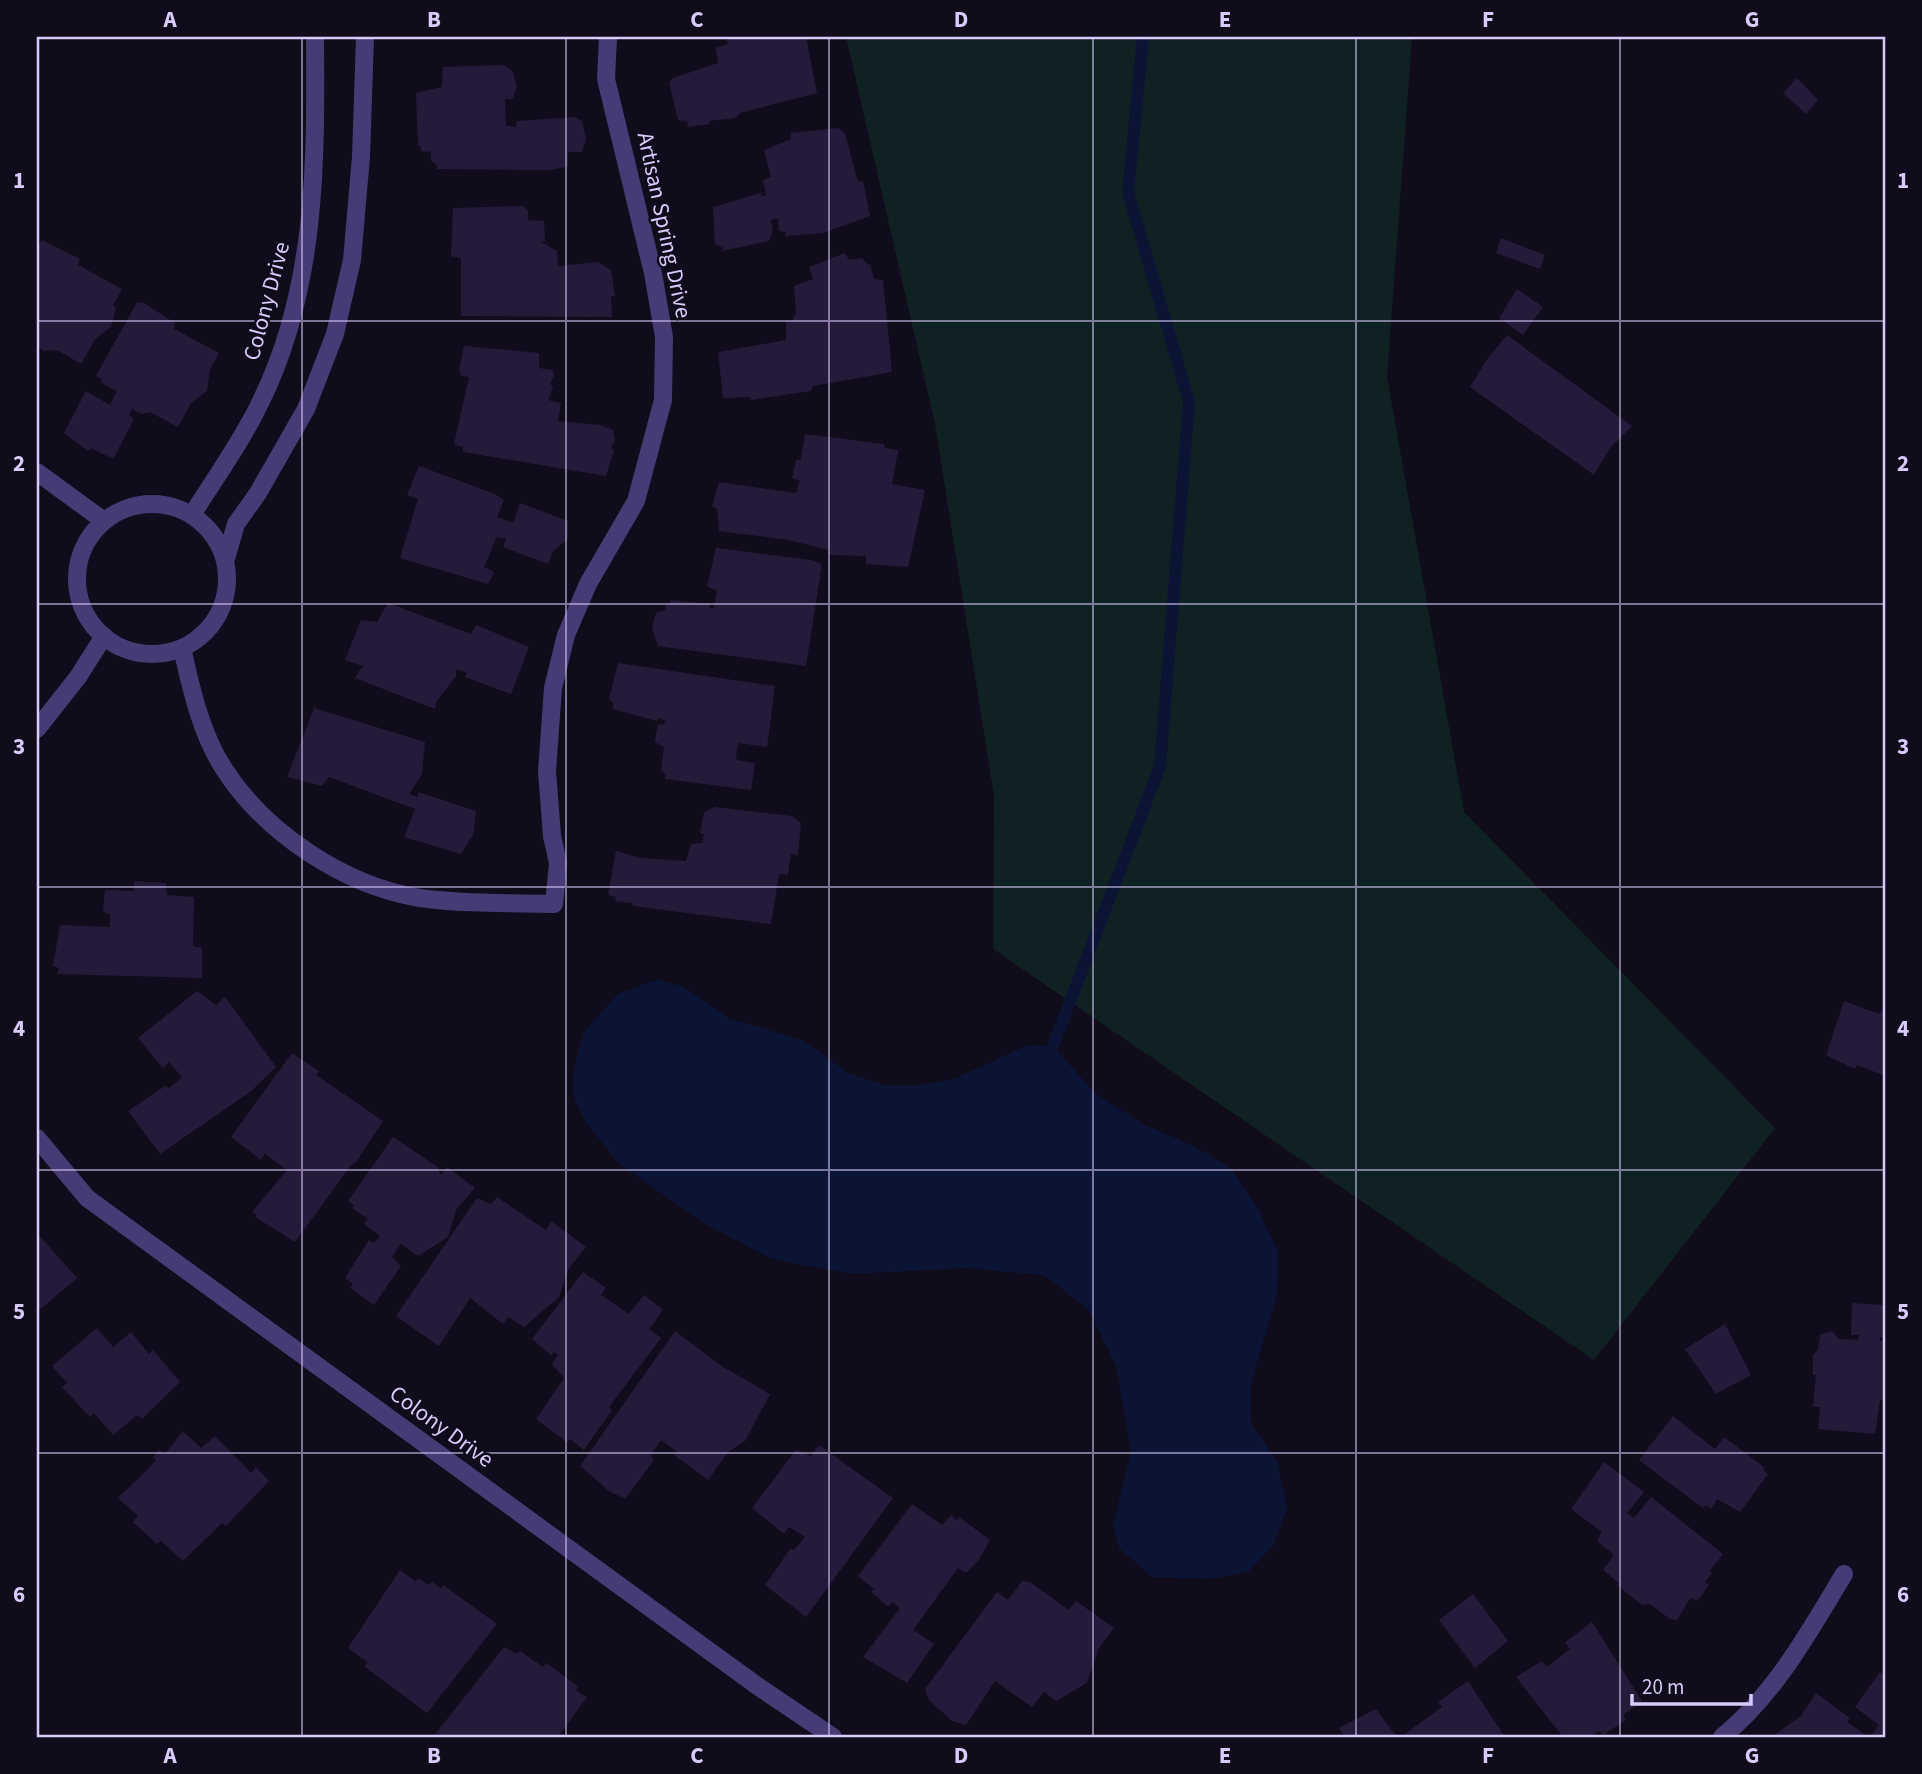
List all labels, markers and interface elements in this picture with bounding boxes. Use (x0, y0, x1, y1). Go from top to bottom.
text: A (162, 3, 177, 36)
text: B (427, 3, 441, 36)
text: C (690, 3, 704, 36)
text: D (954, 3, 968, 36)
text: E (1219, 3, 1231, 36)
text: F (1482, 3, 1494, 36)
text: G (1745, 3, 1759, 36)
street label: Artisan Spring Drive (629, 129, 700, 321)
text: 1 (13, 164, 25, 197)
text: 1 (1897, 164, 1909, 197)
street label: Colony Drive (235, 238, 298, 364)
text: 2 (13, 447, 25, 480)
text: 2 (1897, 447, 1909, 480)
text: 3 (13, 730, 25, 763)
text: 3 (1897, 730, 1909, 763)
text: 4 (13, 1012, 25, 1045)
text: 4 (1897, 1012, 1909, 1045)
text: 5 (13, 1295, 25, 1328)
text: 5 (1897, 1295, 1909, 1328)
street label: Colony Drive (383, 1377, 501, 1476)
text: 6 (13, 1578, 25, 1611)
text: 6 (1897, 1578, 1909, 1611)
scale bar (1632, 1662, 1750, 1706)
text: 20 m (1642, 1672, 1684, 1702)
text: A (162, 1739, 177, 1772)
text: B (427, 1739, 441, 1772)
text: C (690, 1739, 704, 1772)
text: D (954, 1739, 968, 1772)
text: E (1219, 1739, 1231, 1772)
text: F (1482, 1739, 1494, 1772)
text: G (1745, 1739, 1759, 1772)

